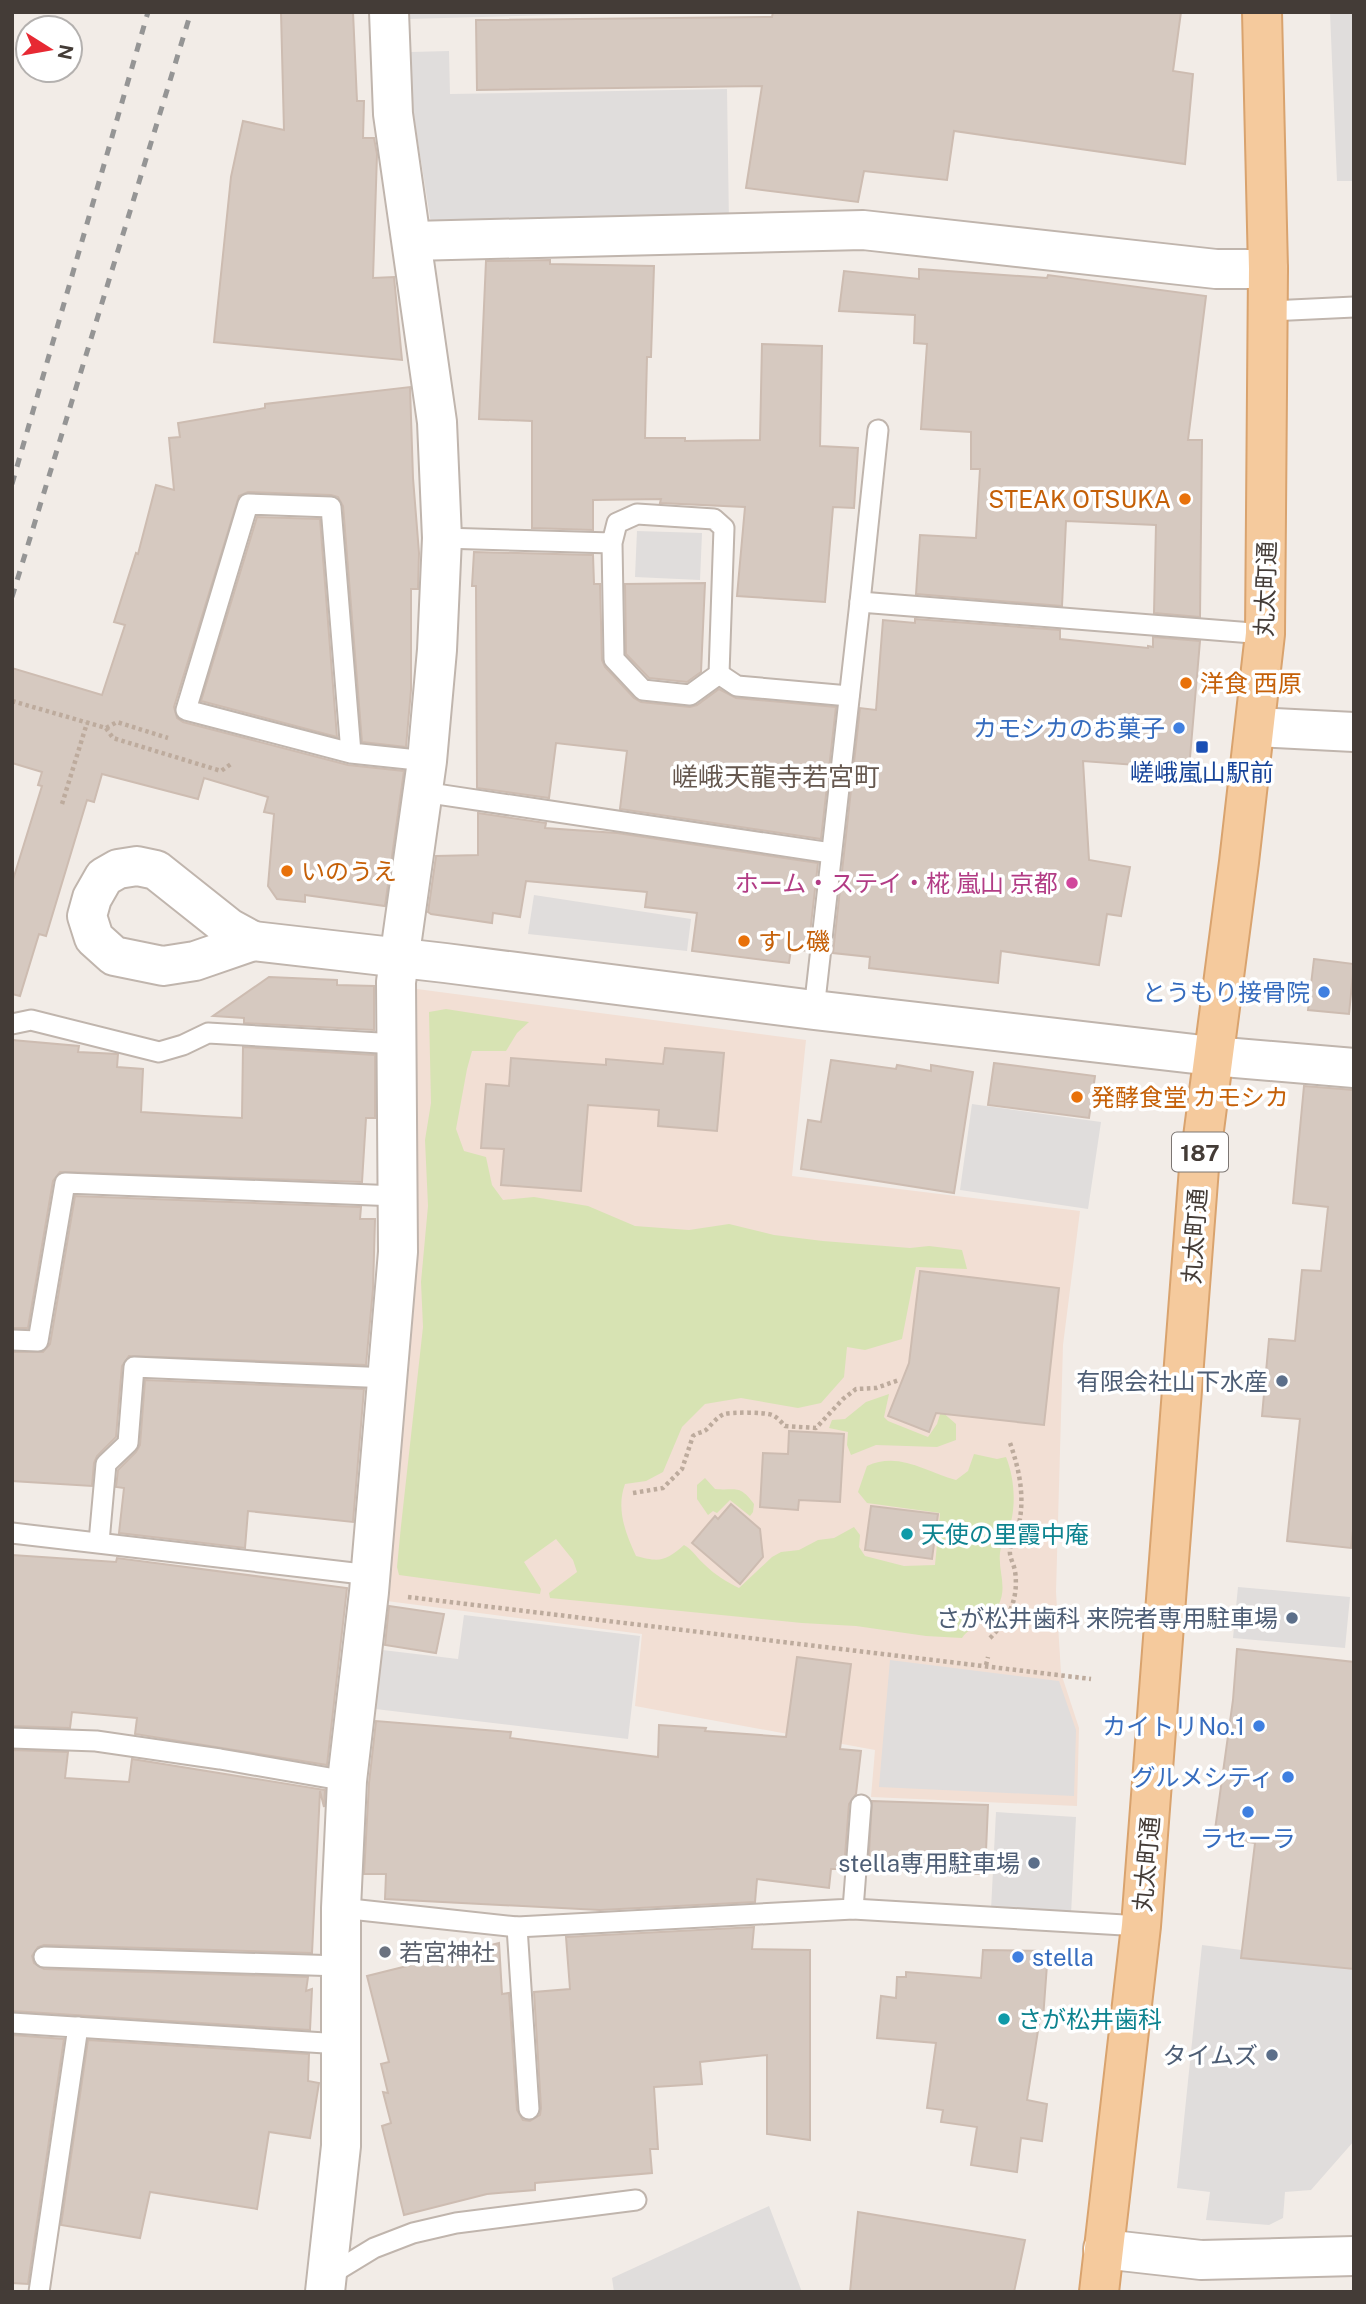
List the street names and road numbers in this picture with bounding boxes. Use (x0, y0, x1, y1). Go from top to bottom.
street label: 丸太町通 (1249, 541, 1281, 637)
road number: 187 (1172, 1133, 1228, 1172)
street label: 丸太町通 (1177, 1187, 1211, 1285)
street label: 丸太町通 (1128, 1815, 1164, 1913)

